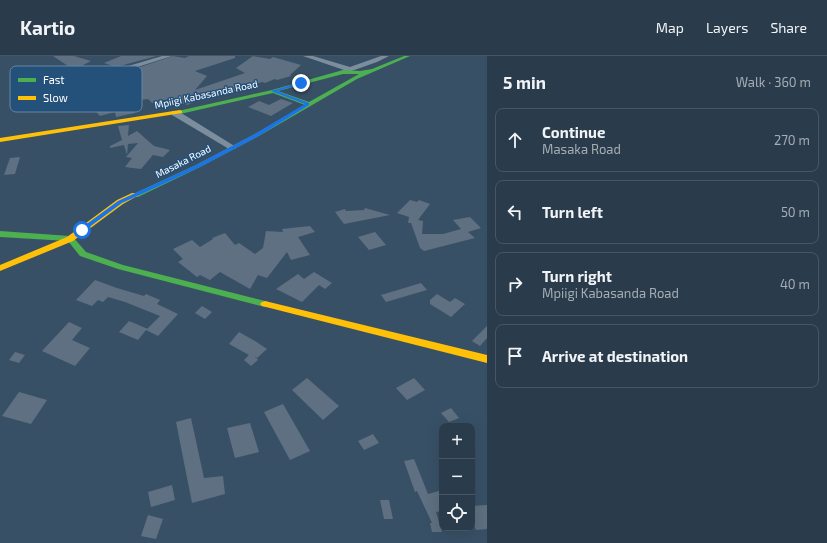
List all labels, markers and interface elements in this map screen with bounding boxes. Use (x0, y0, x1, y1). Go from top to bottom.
text: Kartio (20, 16, 75, 39)
text: Map (656, 19, 684, 36)
text: Layers (706, 19, 748, 36)
text: Share (770, 19, 807, 36)
legend (10, 66, 142, 112)
text: 5 min (503, 72, 546, 92)
text: Fast (43, 73, 65, 86)
route end (292, 74, 310, 92)
text: Walk · 360 m (736, 74, 811, 90)
street label: Mpiigi Kabasanda Road (153, 77, 259, 111)
text: Slow (43, 91, 68, 104)
text: Continue (542, 123, 605, 141)
icon: ahead (504, 129, 526, 151)
text: 270 m (774, 132, 810, 148)
text: Masaka Road (542, 141, 621, 157)
street label: Masaka Road (153, 142, 213, 180)
icon: left (504, 201, 526, 223)
text: Turn left (542, 203, 603, 221)
text: 50 m (781, 204, 810, 220)
route start (73, 221, 91, 239)
text: Turn right (542, 267, 612, 285)
icon: right (504, 273, 526, 295)
text: 40 m (780, 276, 810, 292)
text: Mpiigi Kabasanda Road (542, 285, 679, 301)
icon: arrive (504, 345, 526, 367)
text: Arrive at destination (542, 347, 688, 365)
map controls (439, 423, 475, 531)
button: + (439, 423, 475, 459)
button: − (439, 459, 475, 495)
button: locate (439, 495, 475, 531)

